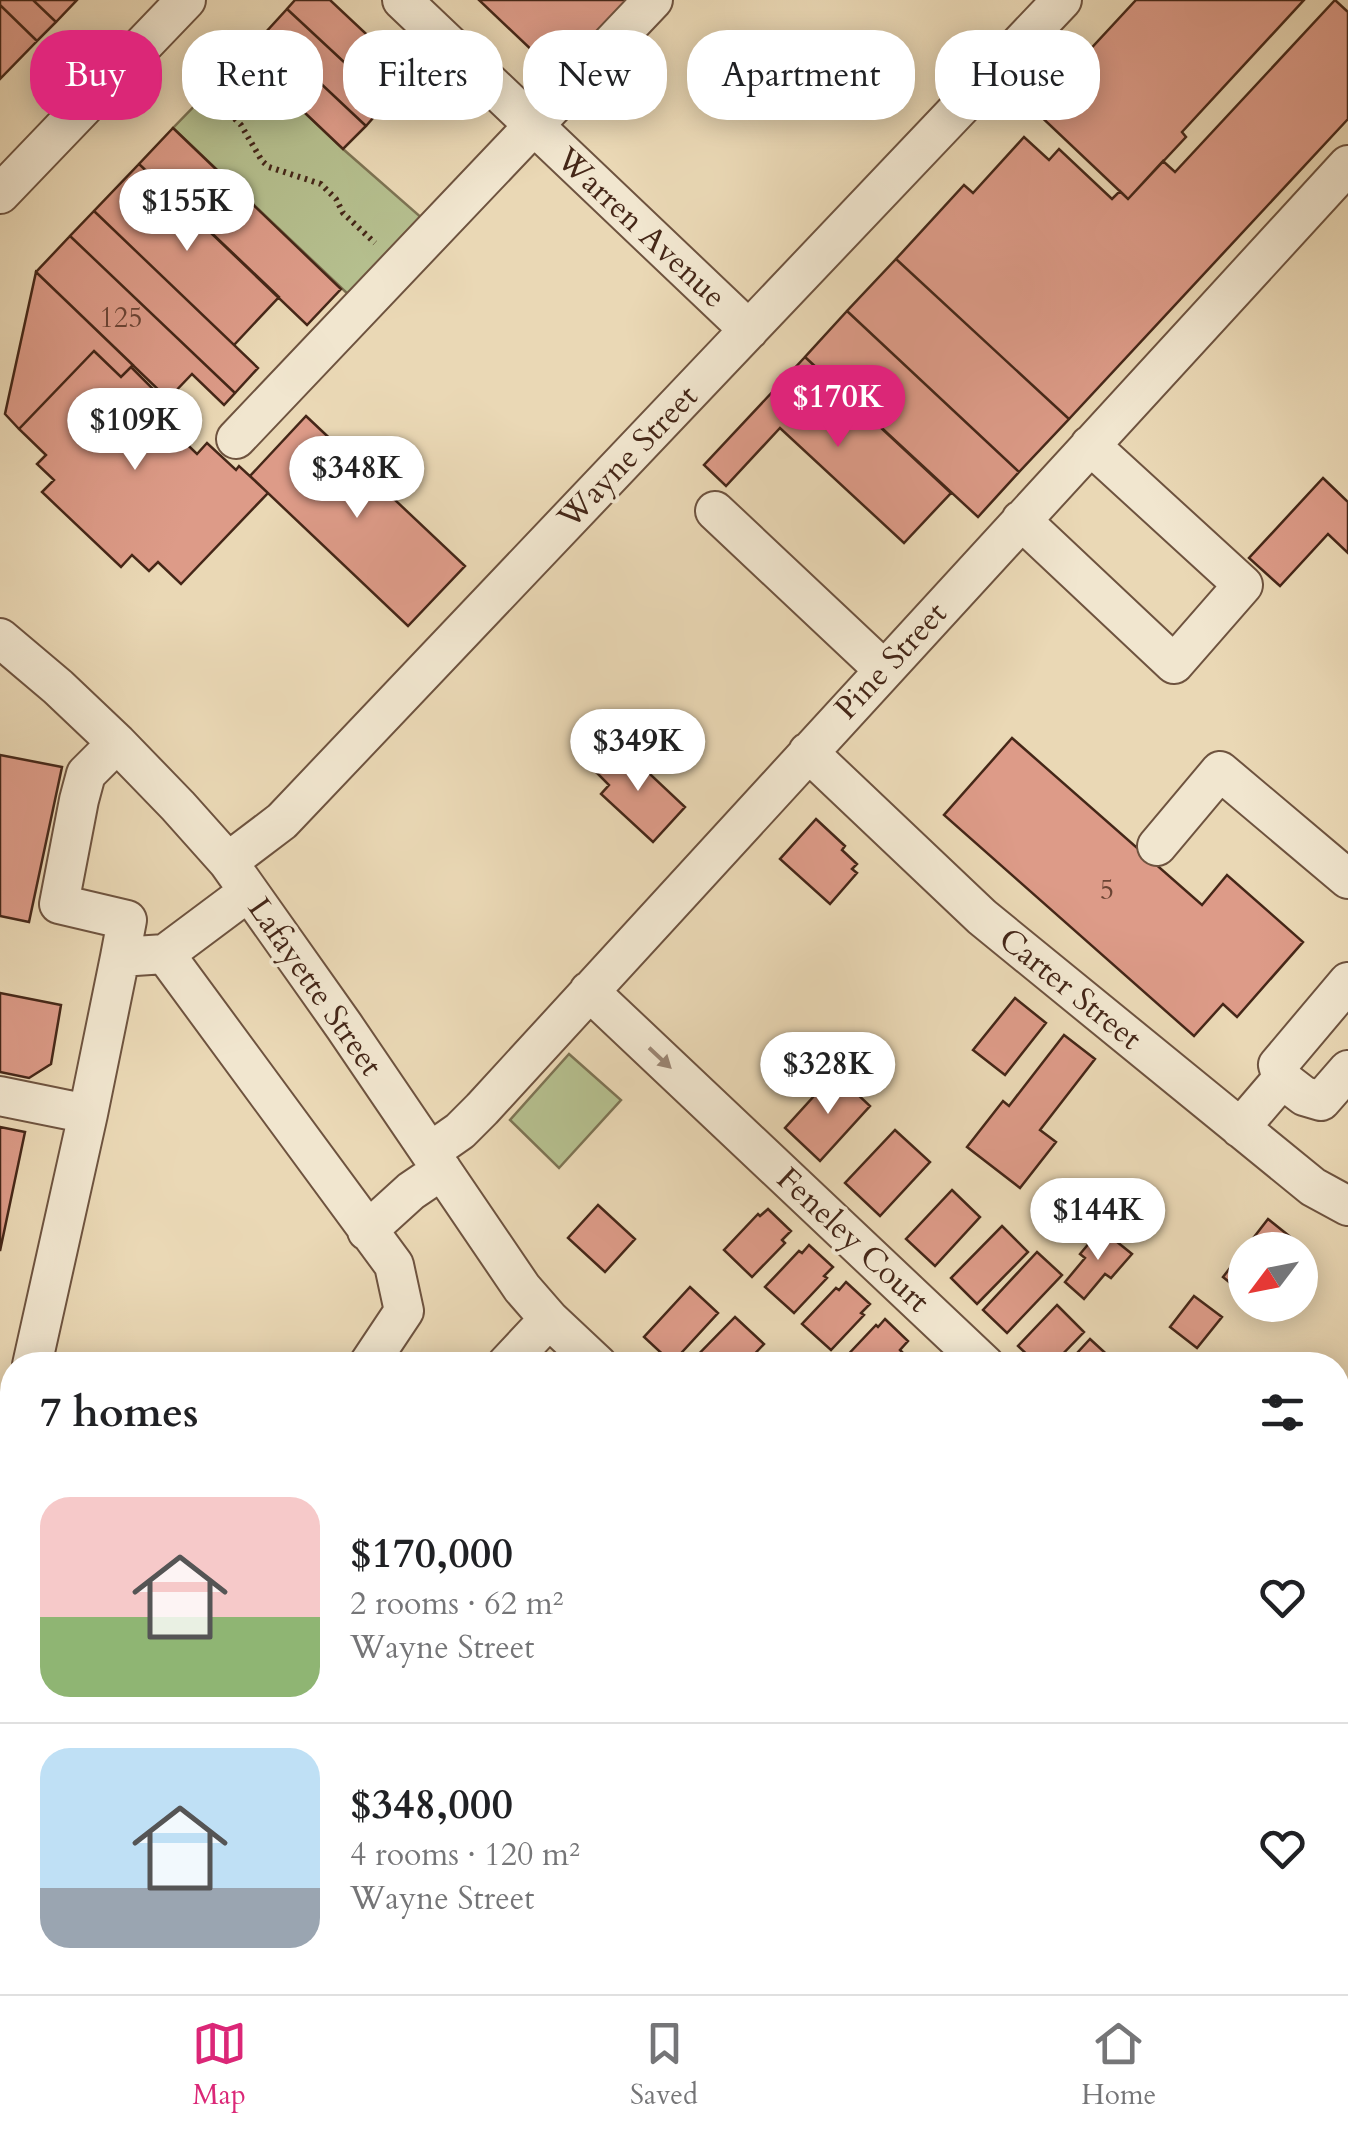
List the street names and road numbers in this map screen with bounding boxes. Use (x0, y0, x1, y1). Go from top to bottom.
street label: Warren Avenue (546, 137, 736, 318)
street label: Wayne Street (547, 375, 708, 539)
street label: Pine Street (825, 593, 957, 729)
street label: Lafayette Street (237, 889, 393, 1085)
street label: Carter Street (989, 918, 1151, 1060)
street label: Feneley Court (767, 1157, 939, 1323)

